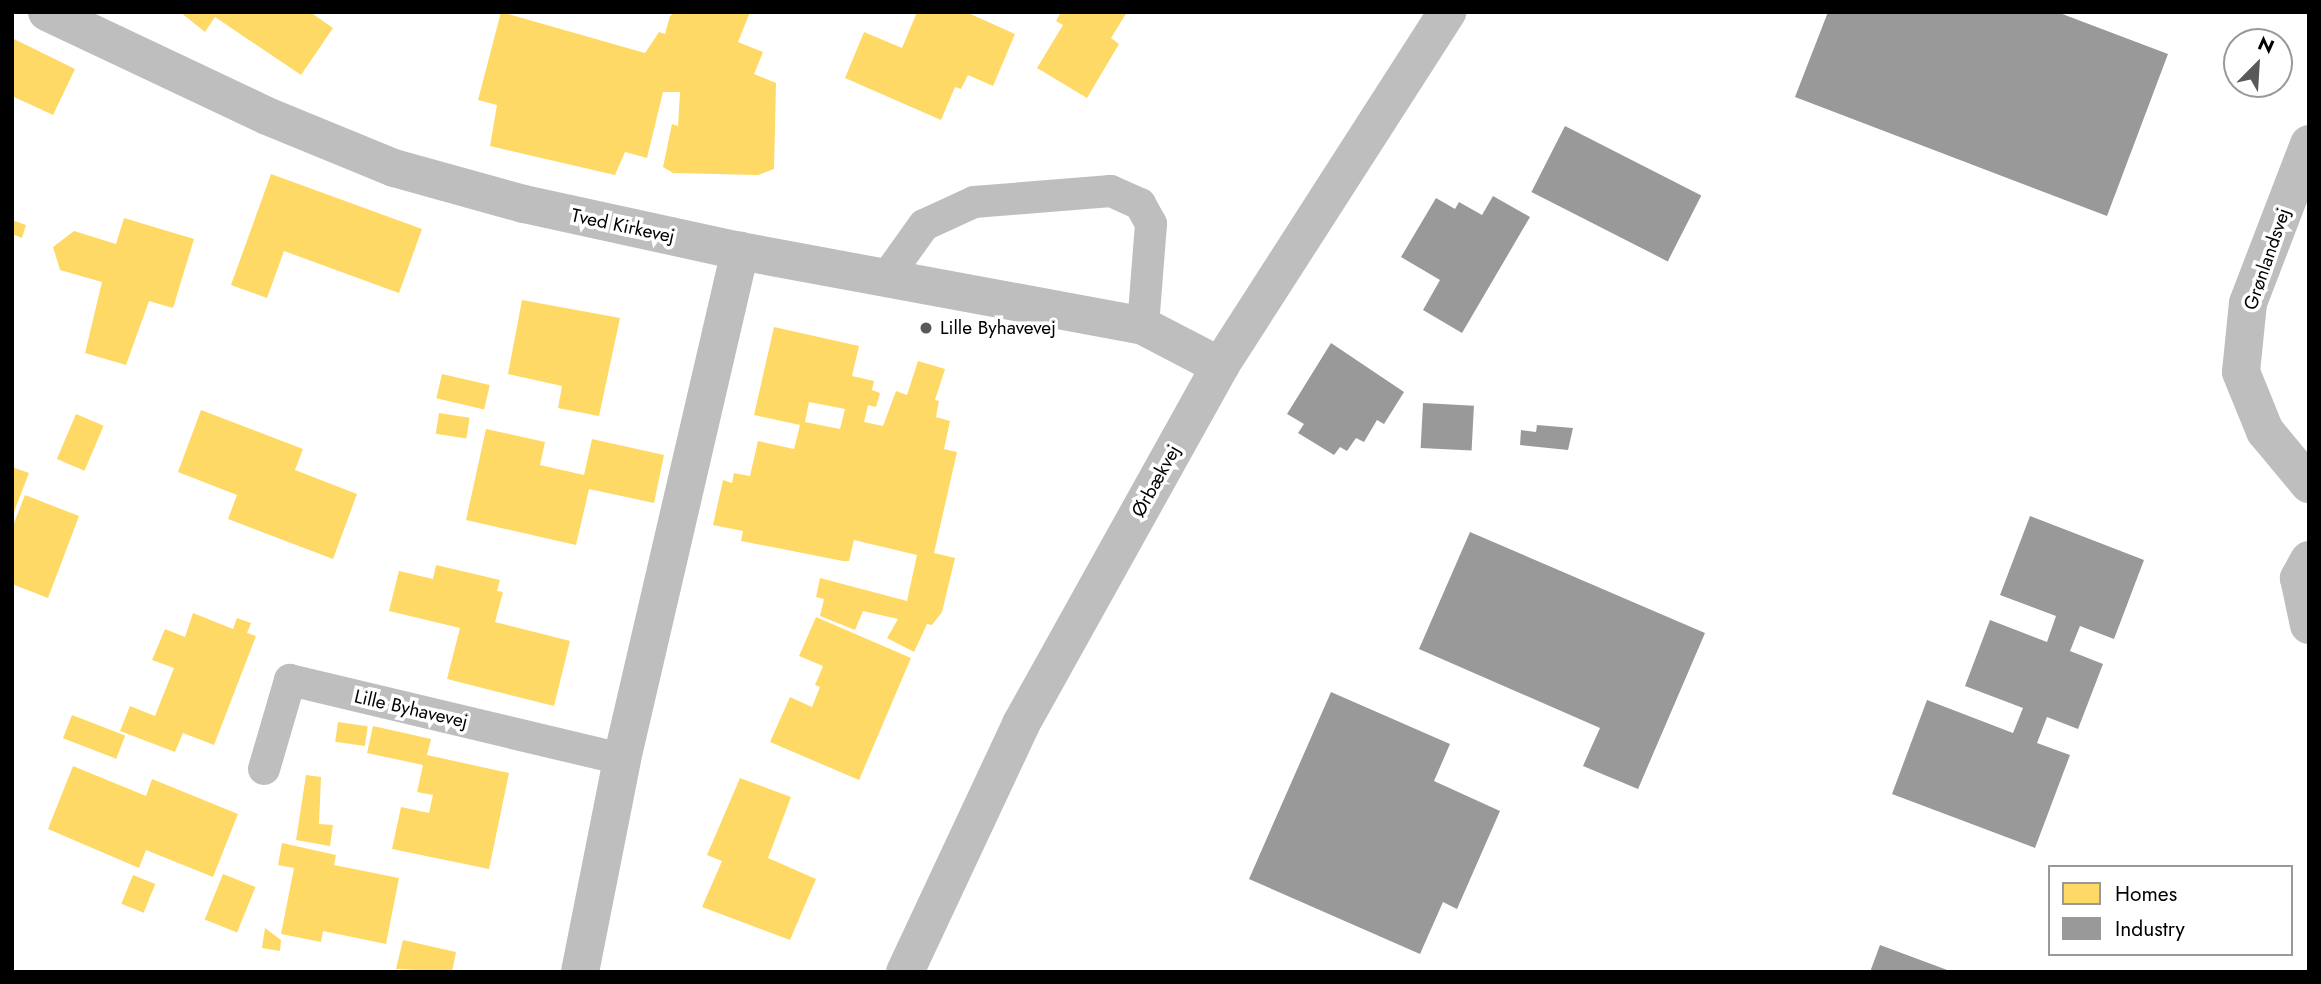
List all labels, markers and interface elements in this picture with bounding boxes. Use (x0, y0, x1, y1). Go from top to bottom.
north arrow (2223, 28, 2293, 98)
text: N (2254, 30, 2278, 61)
street label: Tved Kirkevej (569, 204, 677, 248)
street label: Grønlandsvej (2239, 205, 2295, 313)
place label: Lille Byhavevej (940, 317, 1056, 339)
marker: Lille Byhavevej (918, 320, 934, 336)
street label: Ørbækvej (1127, 441, 1185, 521)
street label: Lille Byhavevej (352, 685, 470, 733)
legend (2048, 865, 2293, 956)
text: Homes (2115, 879, 2177, 909)
text: Industry (2115, 914, 2185, 944)

